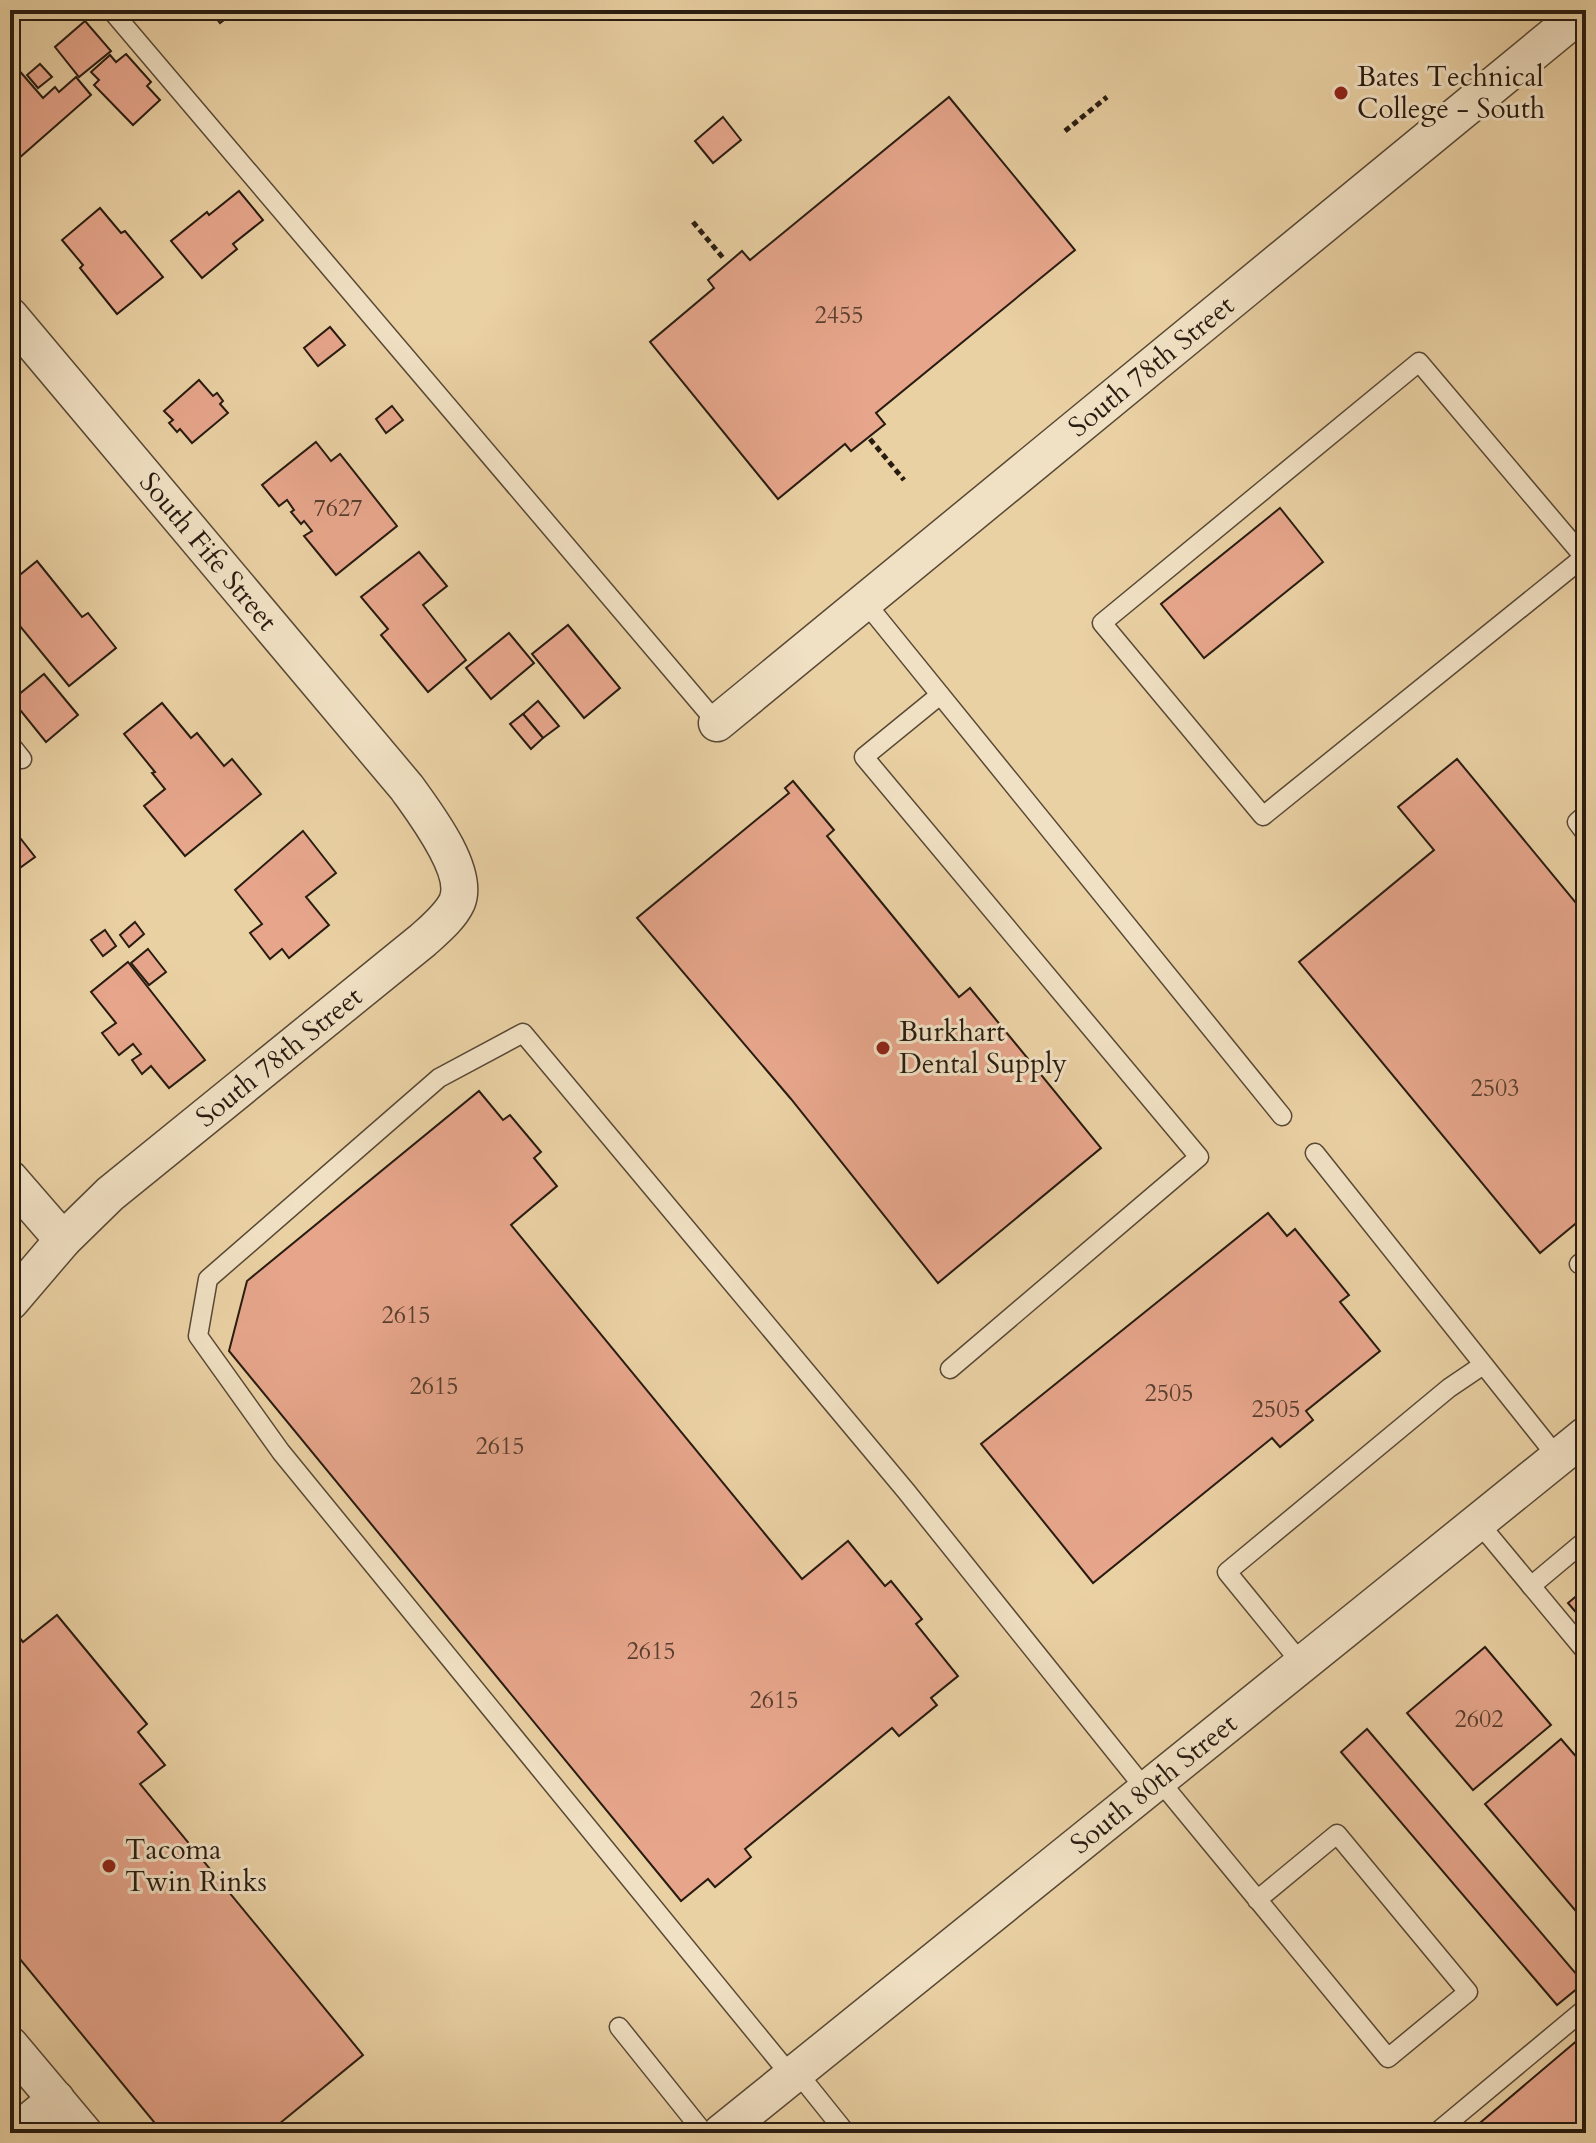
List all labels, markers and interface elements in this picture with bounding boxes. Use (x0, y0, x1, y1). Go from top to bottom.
place label: Bates Technical College - South (1357, 58, 1545, 128)
marker: Bates Technical College - South (1332, 84, 1350, 102)
street label: South 78th Street (1060, 287, 1242, 446)
house number: 2455 (814, 299, 864, 332)
street label: South Fife Street (131, 464, 286, 639)
house number: 7627 (313, 492, 363, 525)
street label: South 78th Street (188, 978, 370, 1136)
place label: Burkhart Dental Supply (899, 1013, 1067, 1083)
marker: Burkhart Dental Supply (874, 1039, 892, 1057)
house number: 2503 (1470, 1072, 1520, 1105)
house number: 2615 (381, 1299, 431, 1332)
house number: 2615 (409, 1370, 459, 1403)
house number: 2505 (1144, 1377, 1194, 1410)
house number: 2505 (1251, 1393, 1301, 1426)
house number: 2615 (475, 1430, 525, 1463)
house number: 2615 (626, 1635, 676, 1668)
house number: 2615 (749, 1684, 799, 1717)
house number: 2602 (1454, 1703, 1504, 1736)
street label: South 80th Street (1062, 1705, 1245, 1863)
place label: Tacoma Twin Rinks (125, 1831, 267, 1901)
marker: Tacoma Twin Rinks (100, 1857, 118, 1875)

